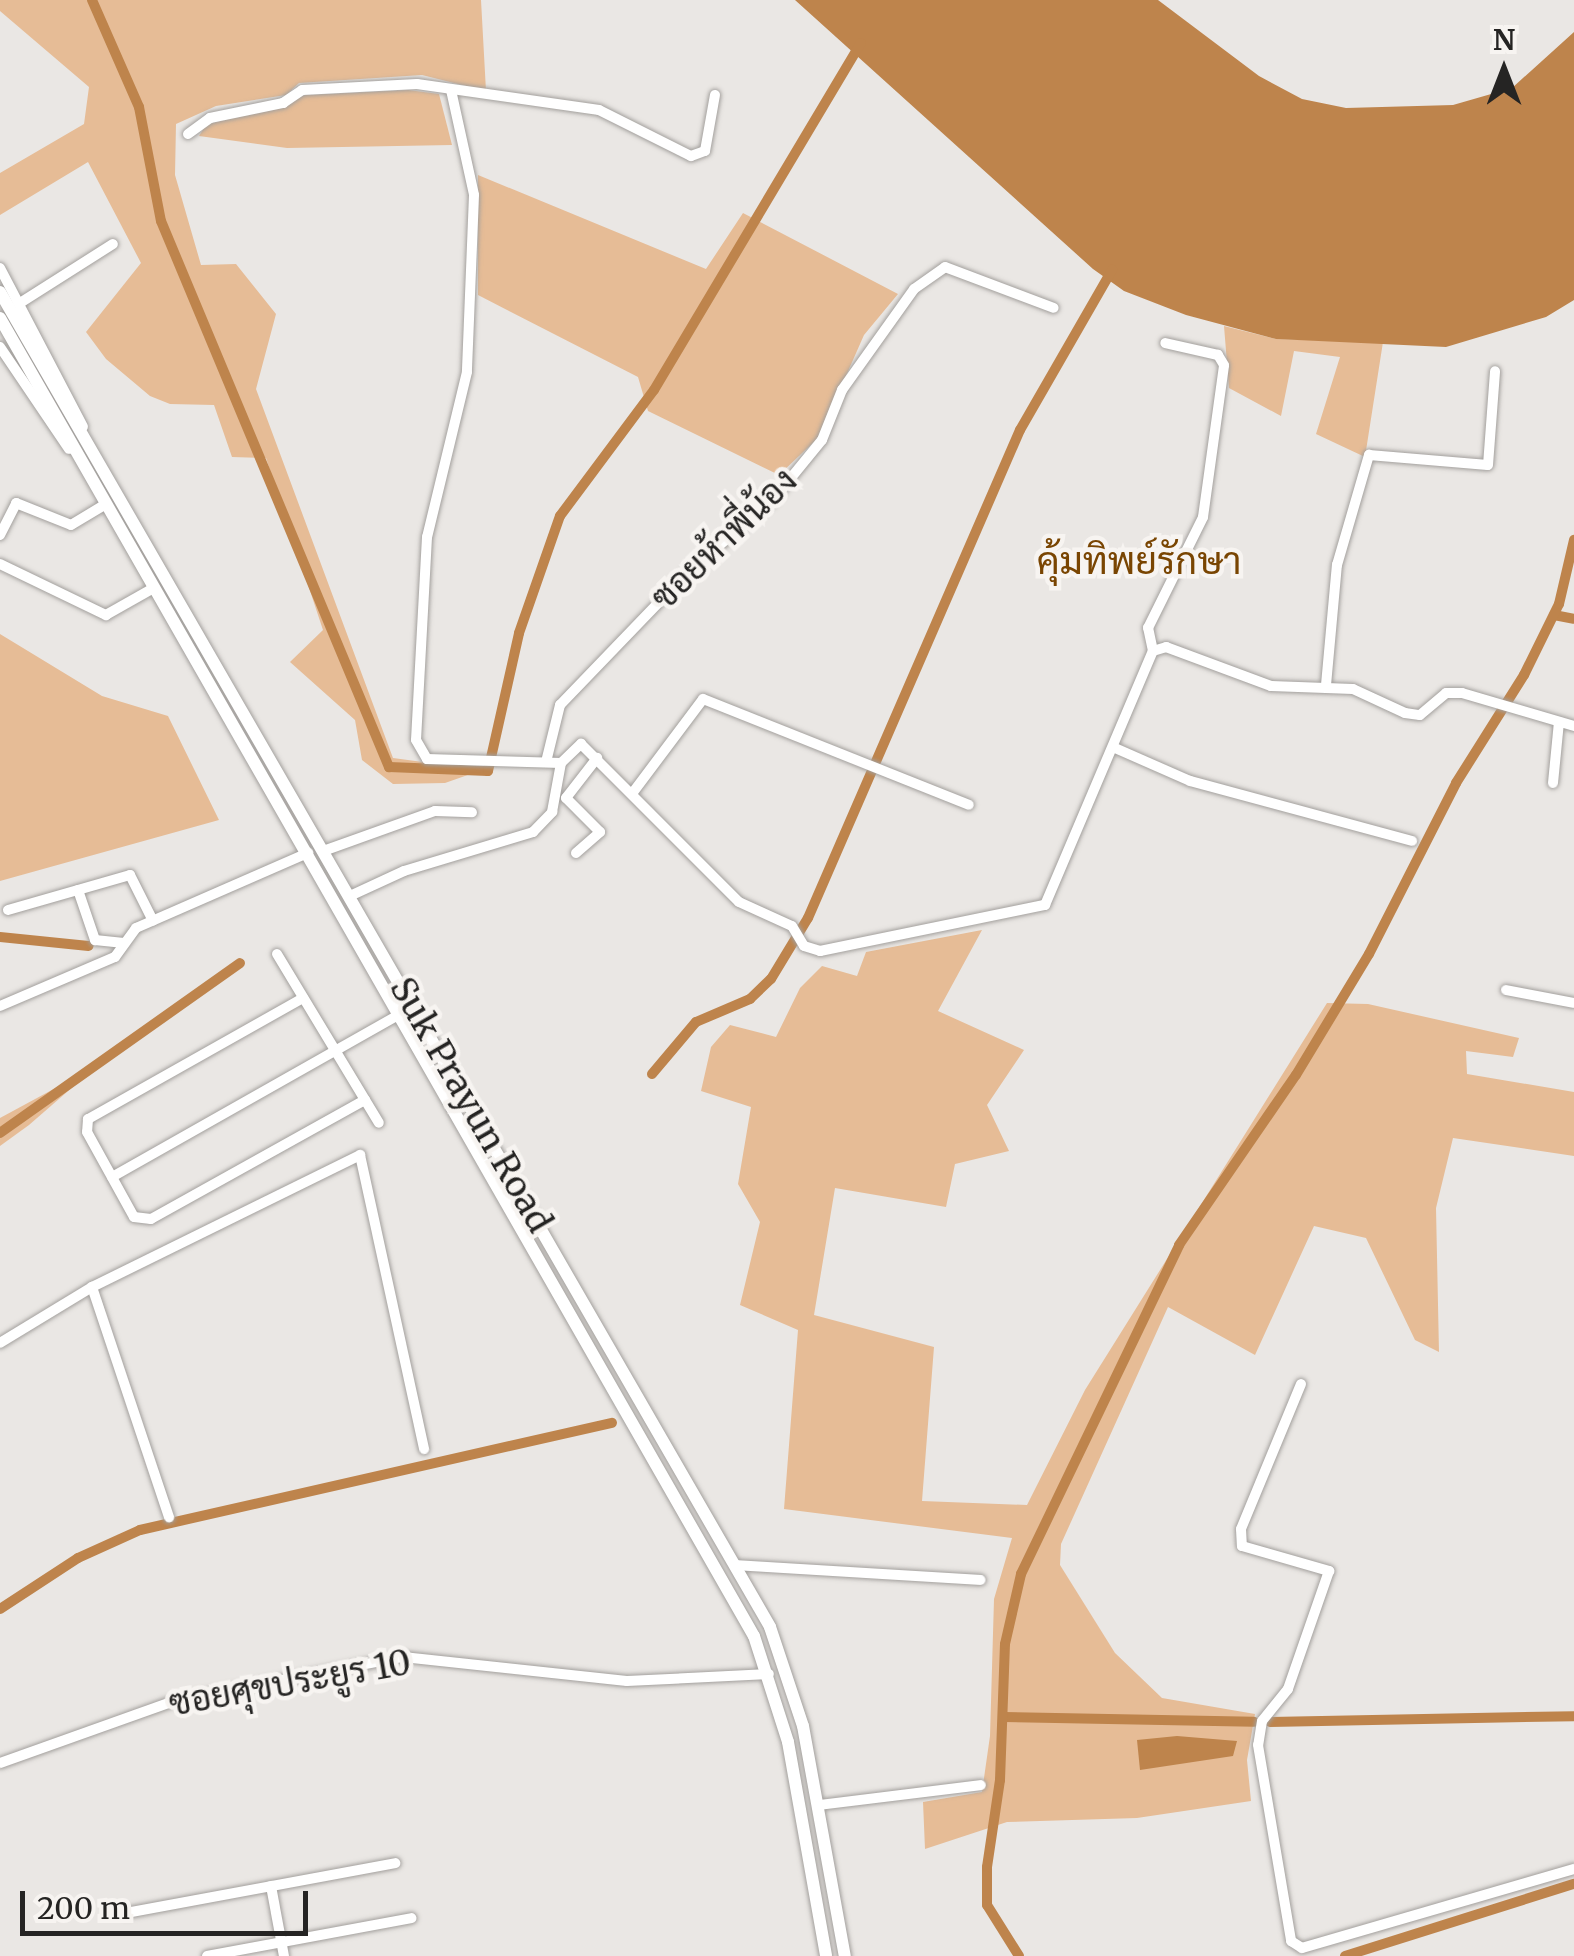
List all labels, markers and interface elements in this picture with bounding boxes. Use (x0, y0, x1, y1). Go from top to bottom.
north arrow (1454, 20, 1554, 120)
text: N (1493, 22, 1515, 58)
street label: ซอยห้าพี่น้อง (643, 460, 805, 618)
district label: คุ้มทิพย์รักษา (1037, 538, 1241, 584)
street label: Suk Prayun Road (381, 970, 561, 1240)
street label: ซอยศุขประยูร 10 (166, 1641, 414, 1725)
scale bar (25, 1871, 312, 1933)
text: 200 m (37, 1889, 130, 1927)

